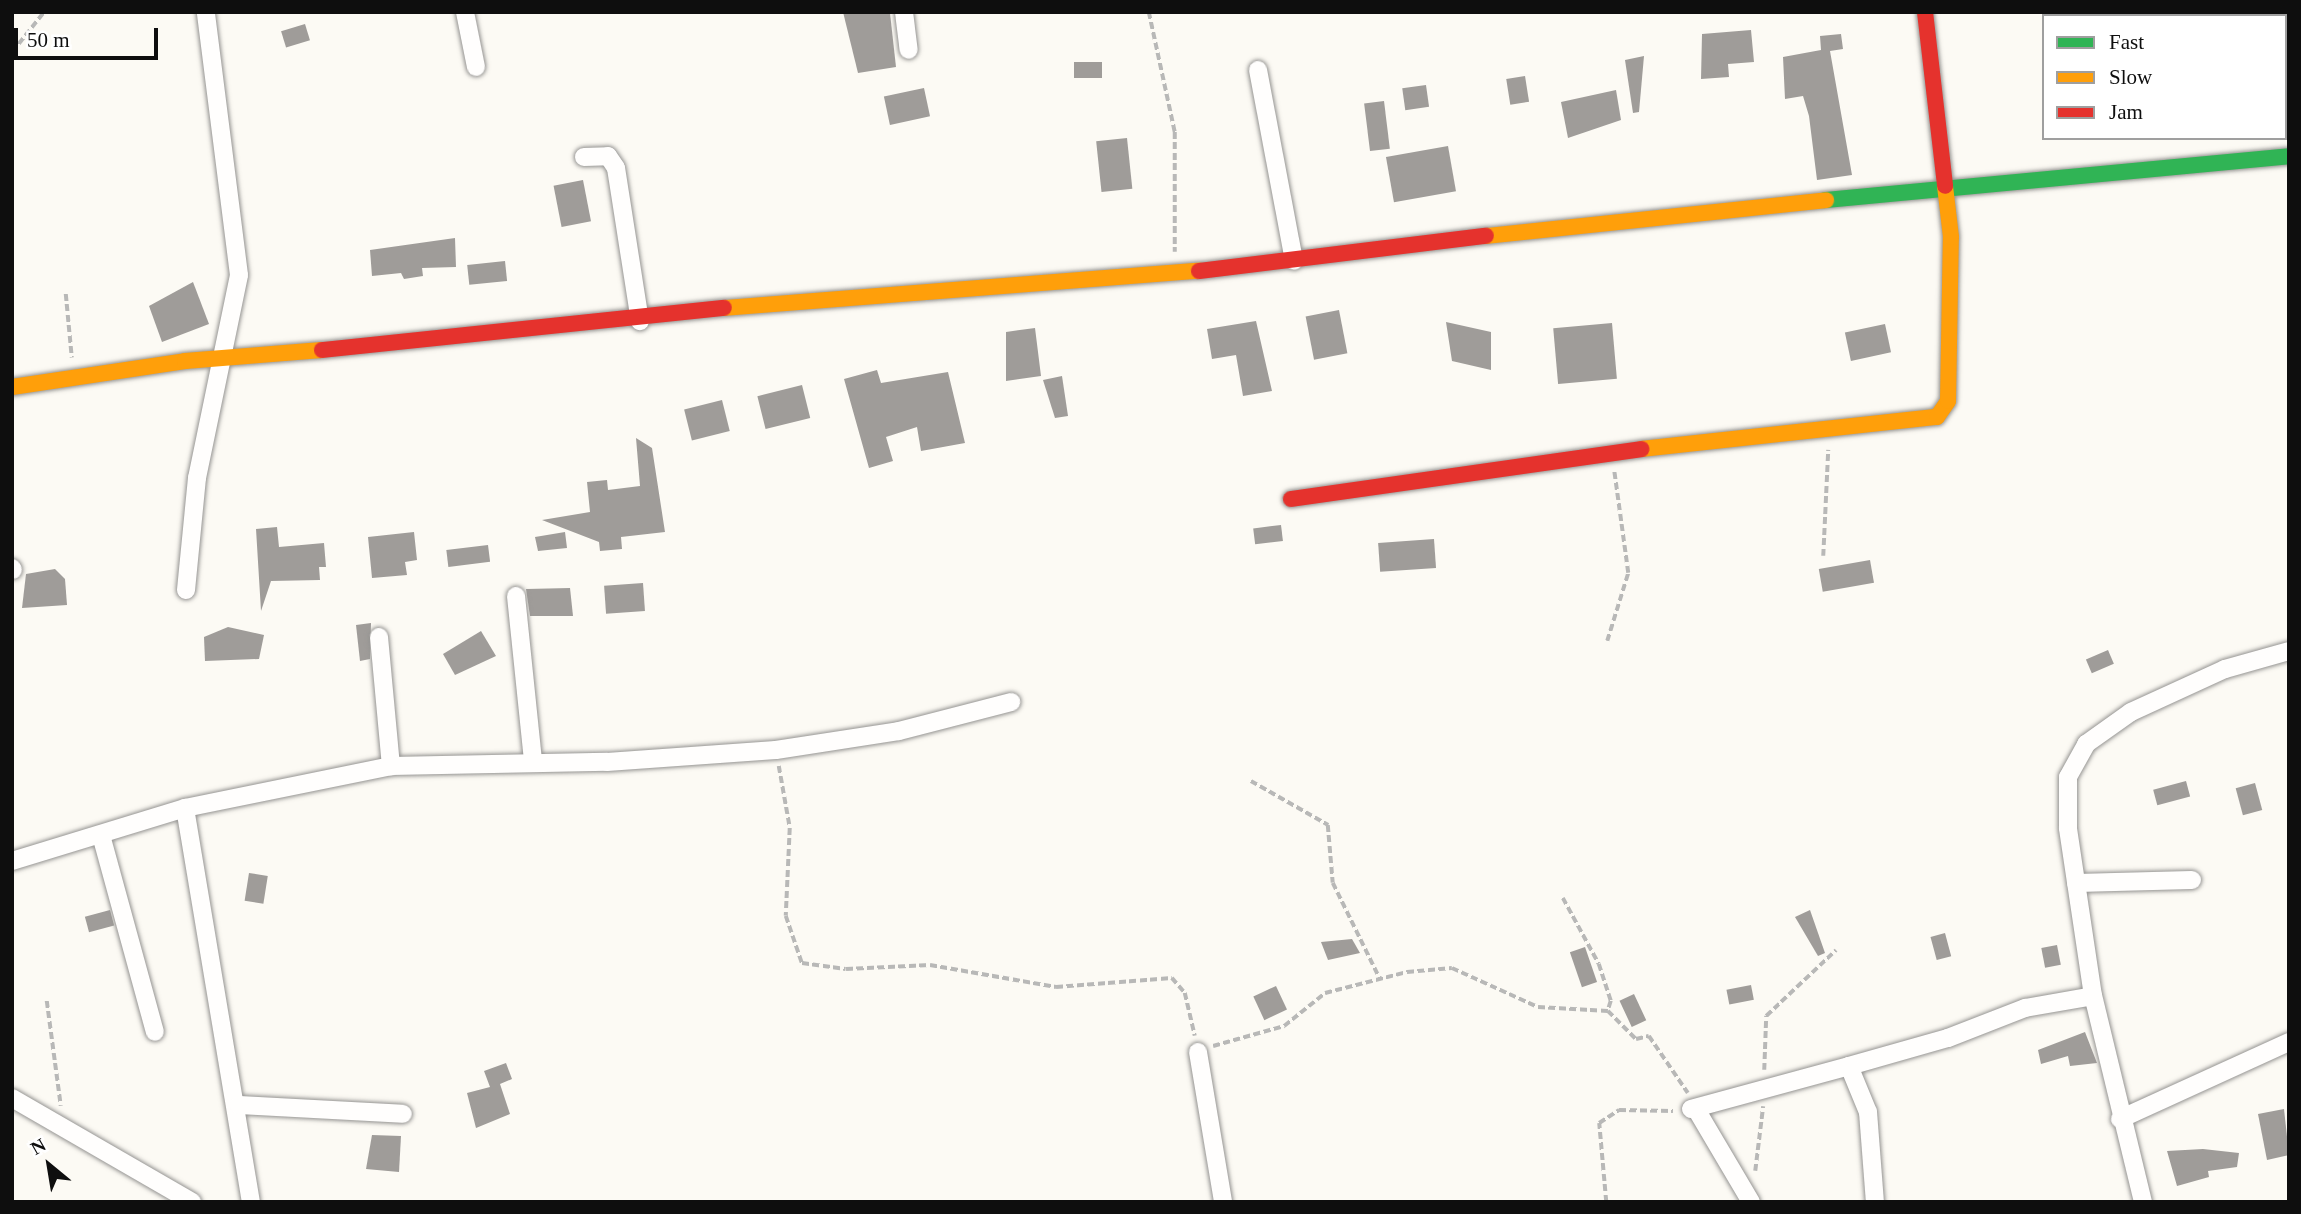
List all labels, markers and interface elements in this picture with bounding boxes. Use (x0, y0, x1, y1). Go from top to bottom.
scale bar (18, 14, 161, 58)
legend (2042, 14, 2287, 140)
text: 50 m (27, 28, 70, 52)
text: Fast (2109, 30, 2144, 54)
text: Slow (2109, 65, 2152, 89)
text: Jam (2109, 100, 2143, 124)
north arrow (14, 1130, 84, 1200)
text: N (27, 1134, 49, 1159)

